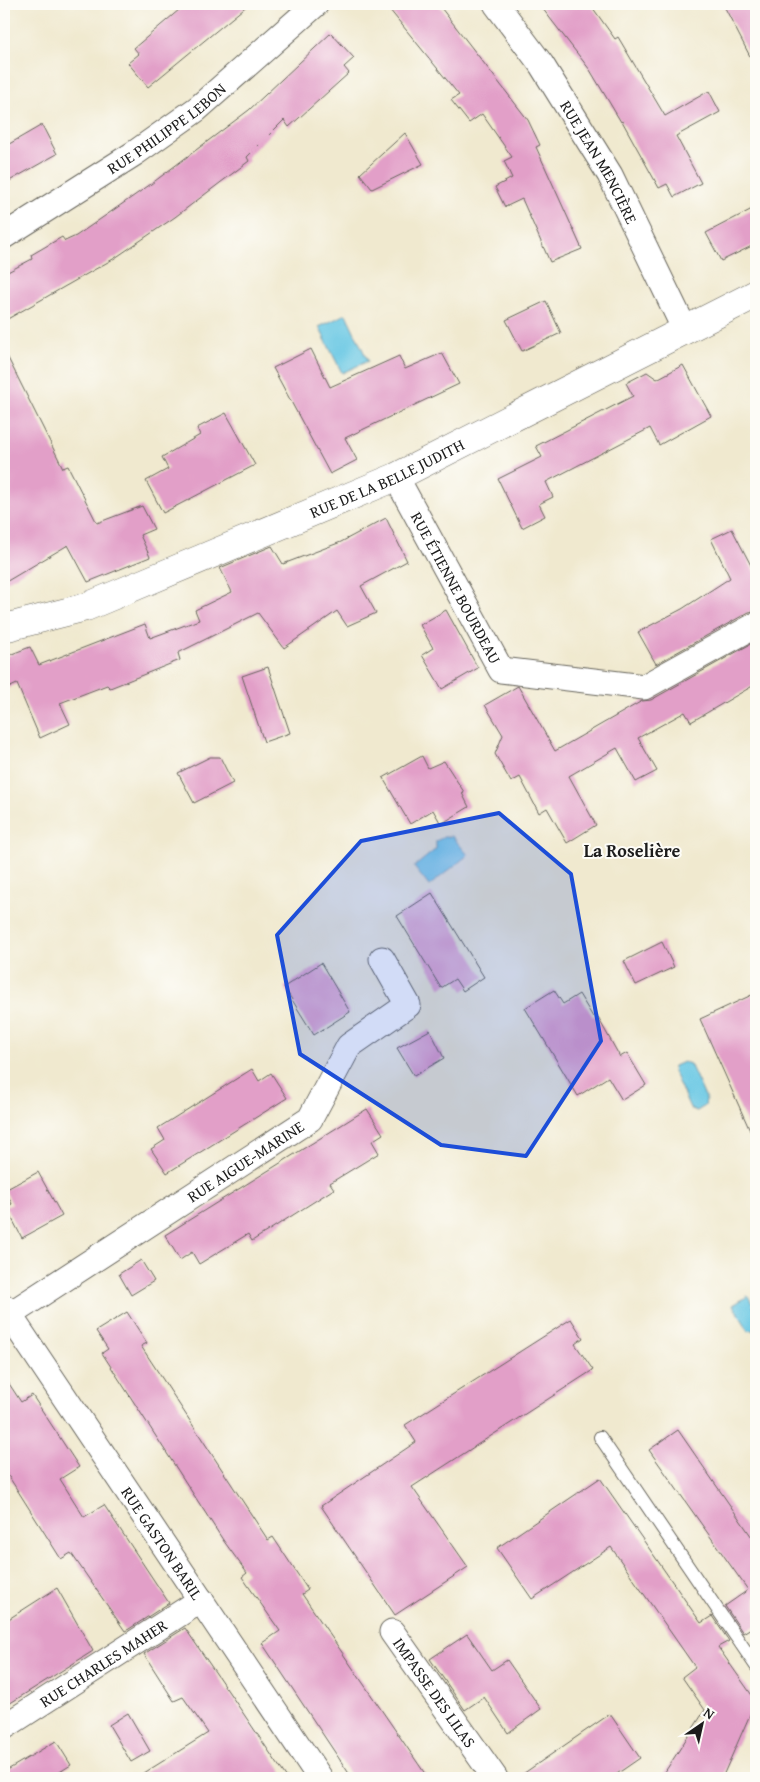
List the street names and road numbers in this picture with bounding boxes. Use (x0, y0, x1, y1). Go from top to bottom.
street label: RUE PHILIPPE LEBON (102, 76, 232, 180)
street label: RUE JEAN MENCIÈRE (554, 95, 644, 228)
street label: RUE DE LA BELLE JUDITH (306, 432, 469, 524)
street label: RUE ÉTIENNE BOURDEAU (405, 507, 508, 668)
street label: RUE AIGUE-MARINE (182, 1114, 308, 1208)
street label: RUE GASTON BARIL (116, 1481, 209, 1604)
street label: RUE CHARLES MAHER (35, 1613, 172, 1713)
street label: IMPASSE DES LILAS (387, 1633, 482, 1753)

